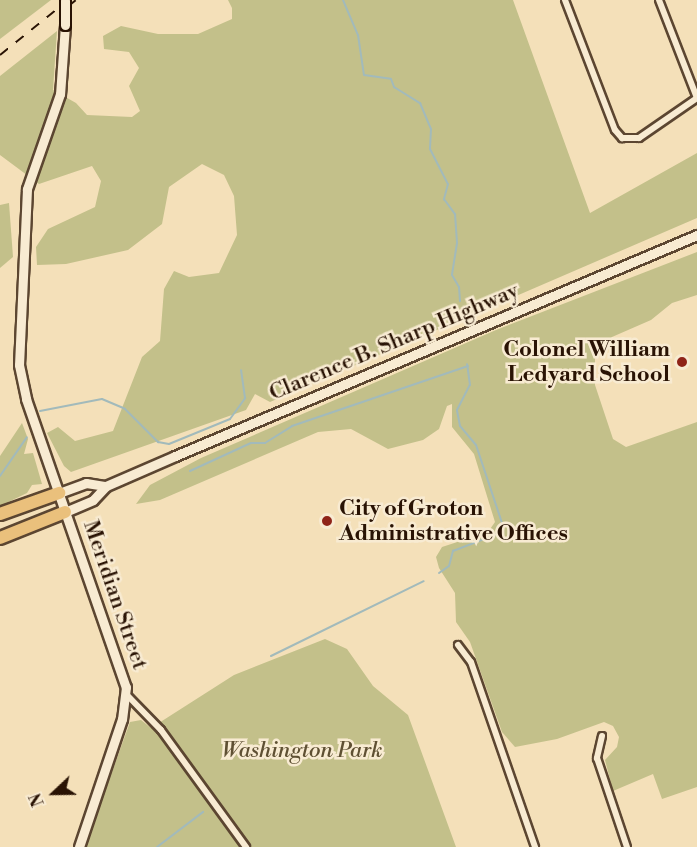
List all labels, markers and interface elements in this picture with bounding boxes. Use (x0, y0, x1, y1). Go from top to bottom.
street label: Clarence B. Sharp Highway (265, 277, 523, 407)
place label: Colonel William Ledyard School (503, 336, 670, 388)
marker: Colonel William Ledyard School (675, 355, 689, 369)
place label: City of Groton Administrative Offices (339, 495, 568, 546)
marker: City of Groton Administrative Offices (320, 514, 334, 528)
street label: Meridian Street (77, 517, 153, 673)
park label: Washington Park (222, 738, 382, 764)
north arrow (24, 763, 84, 823)
text: N (26, 790, 49, 809)

